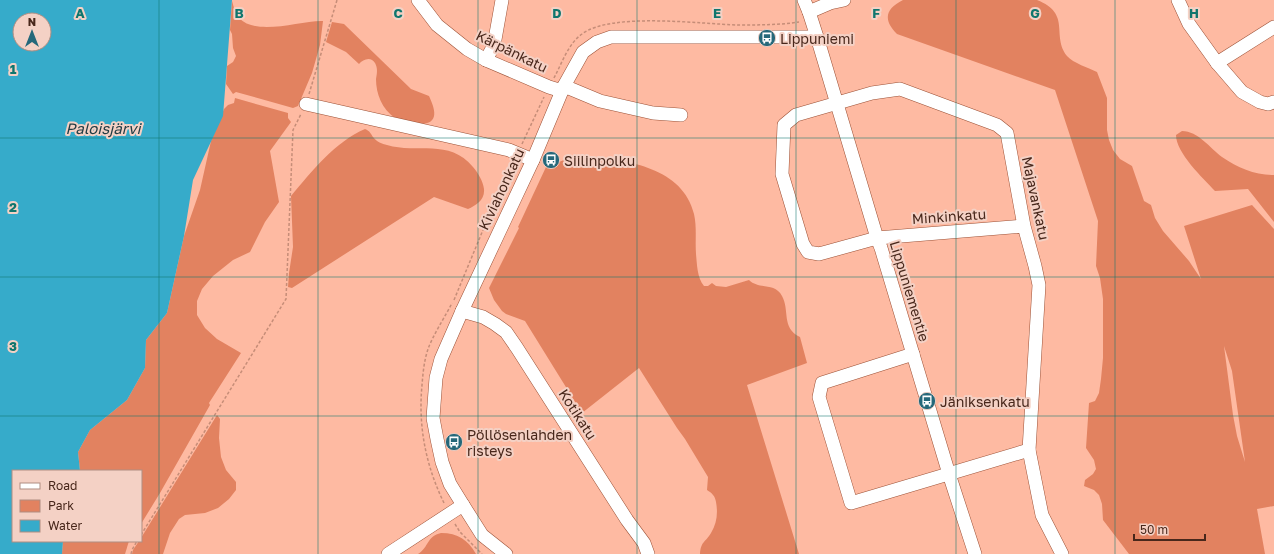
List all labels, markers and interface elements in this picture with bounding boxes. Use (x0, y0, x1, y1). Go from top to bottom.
text: A (75, 5, 85, 21)
text: B (234, 5, 244, 21)
text: C (393, 5, 403, 21)
text: D (552, 5, 562, 21)
text: E (713, 5, 721, 21)
text: F (872, 5, 880, 21)
text: G (1030, 5, 1040, 21)
text: H (1189, 5, 1199, 21)
north arrow (12, 12, 52, 52)
text: N (28, 15, 36, 28)
street label: Kärpänkatu (473, 26, 551, 76)
bus stop icon: Lippuniemi (757, 28, 777, 48)
place label: Lippuniemi (780, 30, 854, 47)
text: 1 (10, 61, 17, 77)
water label: Paloisjärvi (66, 119, 142, 138)
street label: Kiviahonkatu (475, 145, 527, 233)
bus stop icon: Siilinpolku (541, 150, 561, 170)
place label: Siilinpolku (564, 152, 635, 169)
street label: Majavankatu (1019, 155, 1053, 241)
text: 2 (9, 199, 17, 215)
street label: Minkinkatu (911, 205, 987, 227)
street label: Lippuniementie (887, 239, 933, 343)
text: 3 (9, 338, 17, 354)
street label: Kotikatu (555, 386, 601, 442)
bus stop icon: Jäniksenkatu (917, 391, 937, 411)
place label: Jäniksenkatu (940, 393, 1030, 410)
place label: Pöllösenlahden risteys (467, 426, 572, 459)
bus stop icon: Pöllösenlahden risteys (444, 432, 464, 452)
legend (12, 470, 142, 542)
text: Road (48, 478, 77, 493)
text: Park (48, 498, 74, 513)
scale bar (1134, 516, 1205, 542)
text: Water (48, 518, 82, 533)
text: 50 m (1140, 522, 1168, 537)

